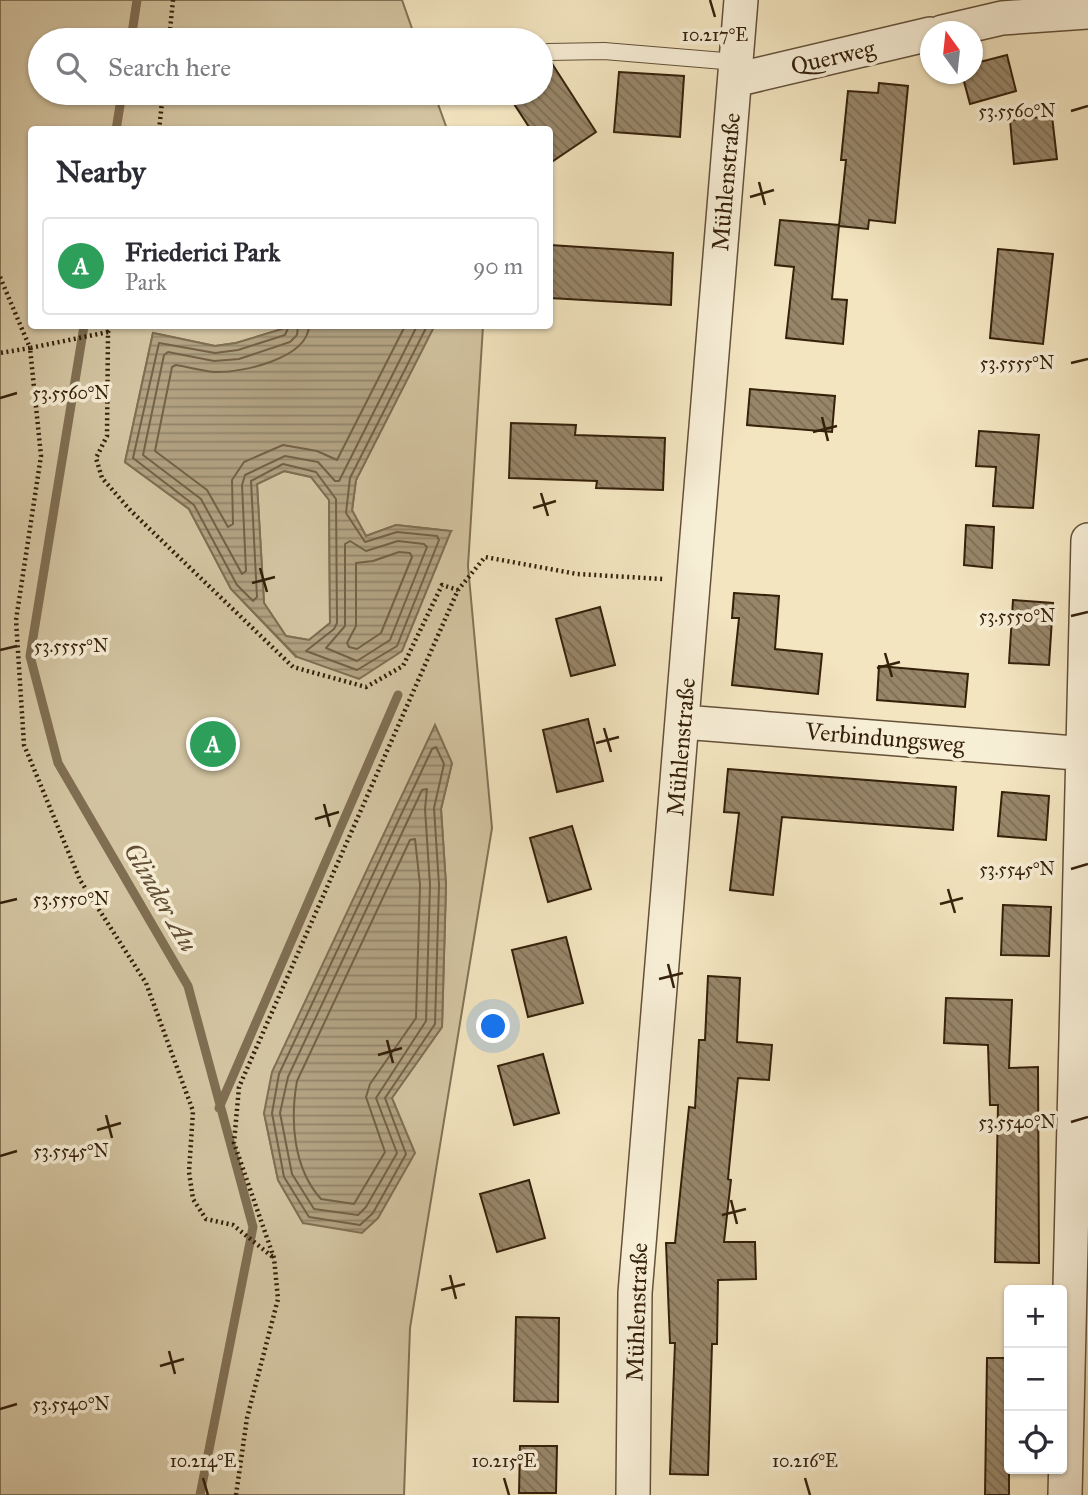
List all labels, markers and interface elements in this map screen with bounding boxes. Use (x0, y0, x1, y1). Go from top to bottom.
north arrow (920, 21, 983, 84)
text: 10.217°E (682, 24, 748, 46)
search box (28, 28, 553, 105)
street label: Querweg (788, 33, 879, 81)
icon: search (52, 48, 90, 86)
text: Search here (108, 51, 231, 83)
text: 53.5560°N (978, 100, 1056, 122)
street label: Mühlenstraße (705, 112, 747, 252)
text: Nearby (56, 154, 146, 190)
text: Friederici Park (125, 236, 280, 268)
text: A (73, 252, 89, 280)
text: 90 m (473, 252, 523, 280)
text: Park (125, 268, 167, 296)
text: 53.5555°N (980, 352, 1054, 374)
text: 53.5560°N (32, 382, 110, 404)
text: 53.5550°N (979, 605, 1055, 627)
text: 53.5555°N (34, 635, 108, 657)
street label: Mühlenstraße (660, 677, 702, 817)
street label: Verbindungsweg (803, 716, 967, 760)
pin: A (190, 718, 236, 770)
water label: Glinder Au (117, 836, 205, 958)
text: 53.5545°N (979, 858, 1055, 880)
text: 53.5550°N (33, 888, 109, 910)
your location (476, 1009, 510, 1043)
text: 53.5540°N (978, 1111, 1056, 1133)
text: 53.5545°N (33, 1140, 109, 1162)
street label: Mühlenstraße (620, 1242, 654, 1382)
map controls (1004, 1285, 1067, 1474)
button: + (1004, 1285, 1067, 1348)
button: − (1004, 1348, 1067, 1411)
text: 53.5540°N (32, 1393, 110, 1415)
button: locate (1004, 1411, 1067, 1474)
text: 10.214°E (170, 1450, 236, 1472)
text: 10.215°E (472, 1450, 537, 1472)
text: 10.216°E (772, 1450, 838, 1472)

